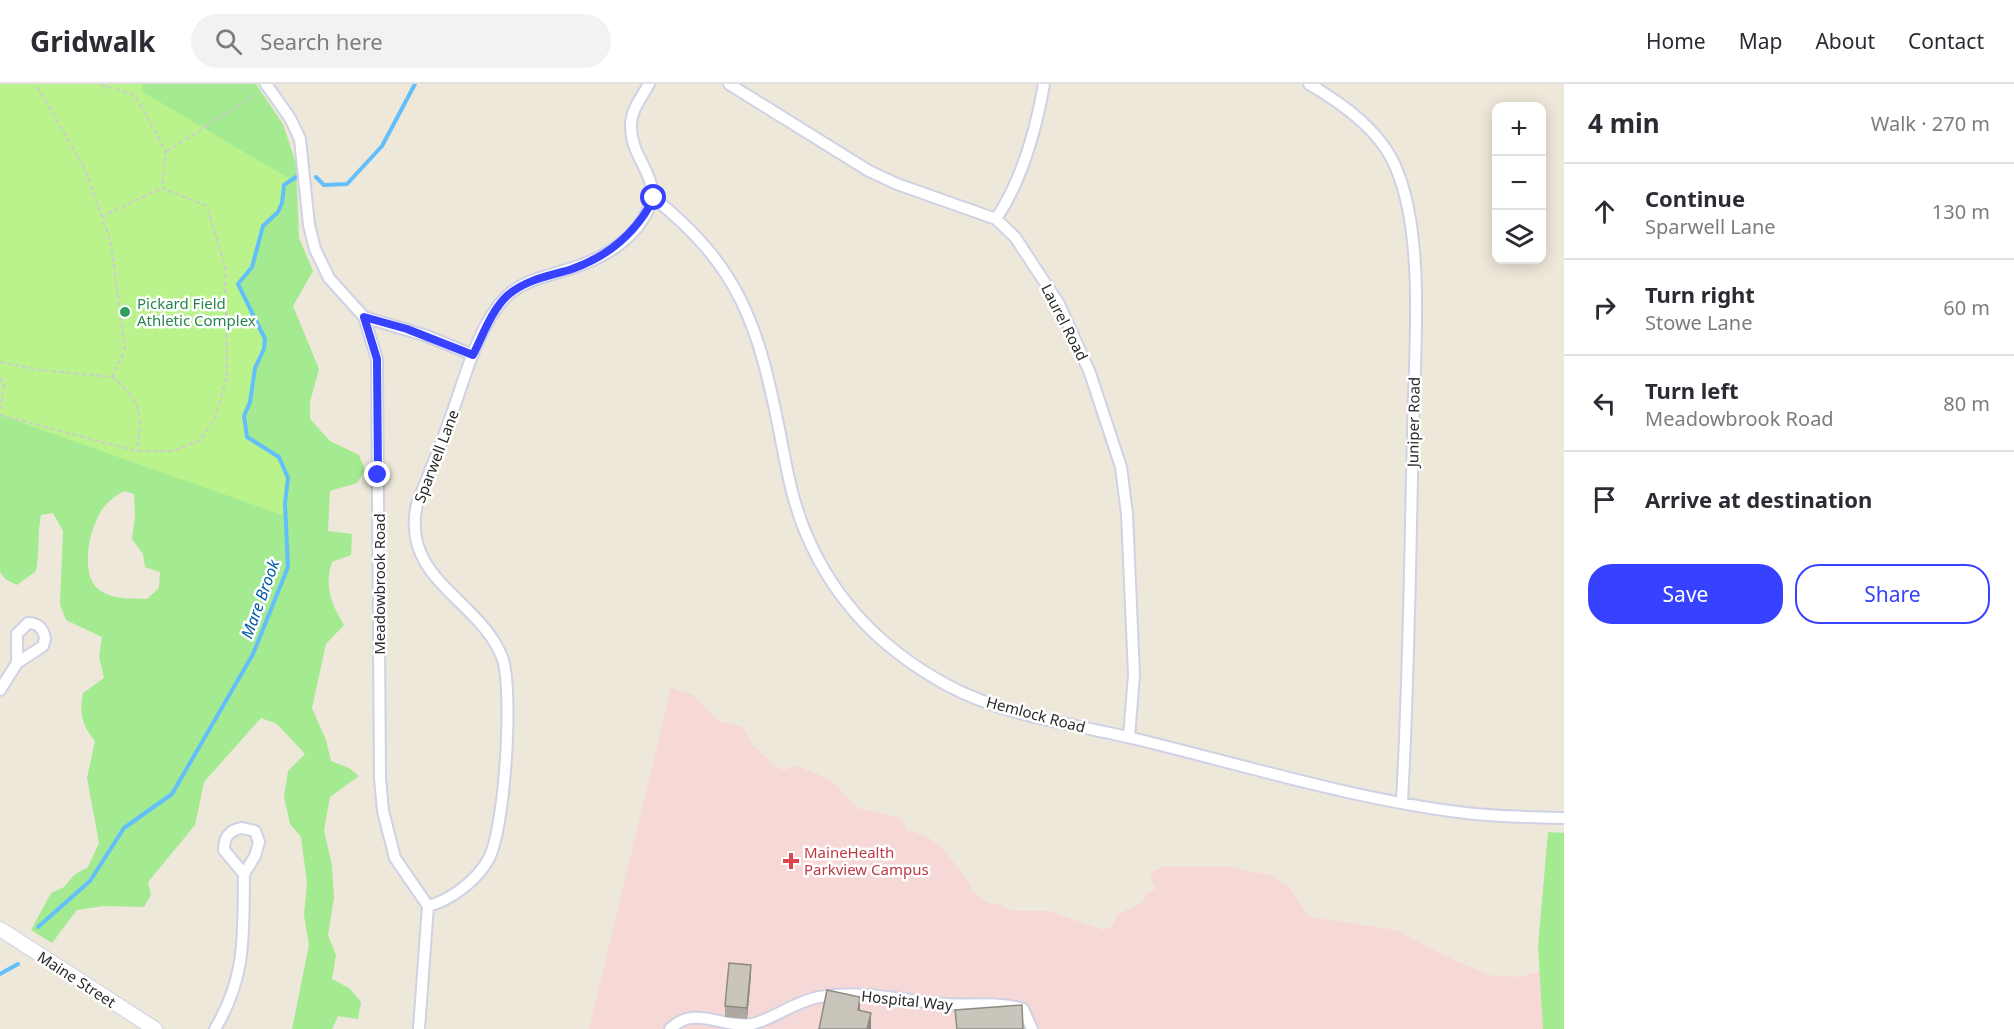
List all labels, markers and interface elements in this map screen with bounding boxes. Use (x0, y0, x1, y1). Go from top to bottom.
search box (191, 14, 611, 68)
text: Gridwalk (30, 22, 155, 60)
icon: search (212, 25, 245, 58)
text: Search here (260, 26, 383, 56)
text: Home (1646, 27, 1706, 55)
text: Map (1739, 27, 1782, 55)
text: About (1815, 27, 1875, 55)
text: Contact (1908, 27, 1984, 55)
map controls (1492, 102, 1546, 264)
button: + (1492, 102, 1546, 156)
text: 4 min (1588, 105, 1660, 141)
text: Walk · 270 m (1871, 110, 1990, 137)
button: − (1492, 156, 1546, 210)
text: Continue (1645, 183, 1745, 213)
route start (640, 184, 666, 210)
icon: ahead (1588, 195, 1621, 228)
text: 130 m (1932, 198, 1990, 225)
button: layers (1492, 210, 1546, 264)
text: Sparwell Lane (1645, 213, 1776, 240)
text: Turn right (1645, 279, 1755, 309)
street label: Laurel Road (1037, 280, 1093, 364)
icon: right (1588, 291, 1621, 324)
place label: Pickard Field Athletic Complex (137, 293, 256, 330)
text: 60 m (1943, 294, 1990, 321)
marker: Pickard Field Athletic Complex (118, 305, 132, 319)
text: Stowe Lane (1645, 309, 1752, 336)
text: Turn left (1645, 375, 1739, 405)
street label: Juniper Road (1402, 377, 1424, 469)
icon: left (1588, 387, 1621, 420)
text: 80 m (1943, 390, 1990, 417)
text: Meadowbrook Road (1645, 405, 1834, 432)
street label: Sparwell Lane (409, 407, 463, 505)
route end (364, 461, 390, 487)
icon: arrive (1588, 483, 1621, 516)
text: Arrive at destination (1645, 484, 1872, 514)
street label: Meadowbrook Road (369, 513, 389, 655)
water label: Mare Brook (236, 556, 285, 641)
button: Save (1588, 564, 1783, 624)
button: Share (1795, 564, 1990, 624)
street label: Hemlock Road (984, 691, 1088, 737)
place label: MaineHealth Parkview Campus (804, 842, 929, 879)
marker: MaineHealth Parkview Campus (782, 852, 800, 870)
street label: Maine Street (34, 946, 120, 1012)
street label: Hospital Way (860, 985, 954, 1015)

